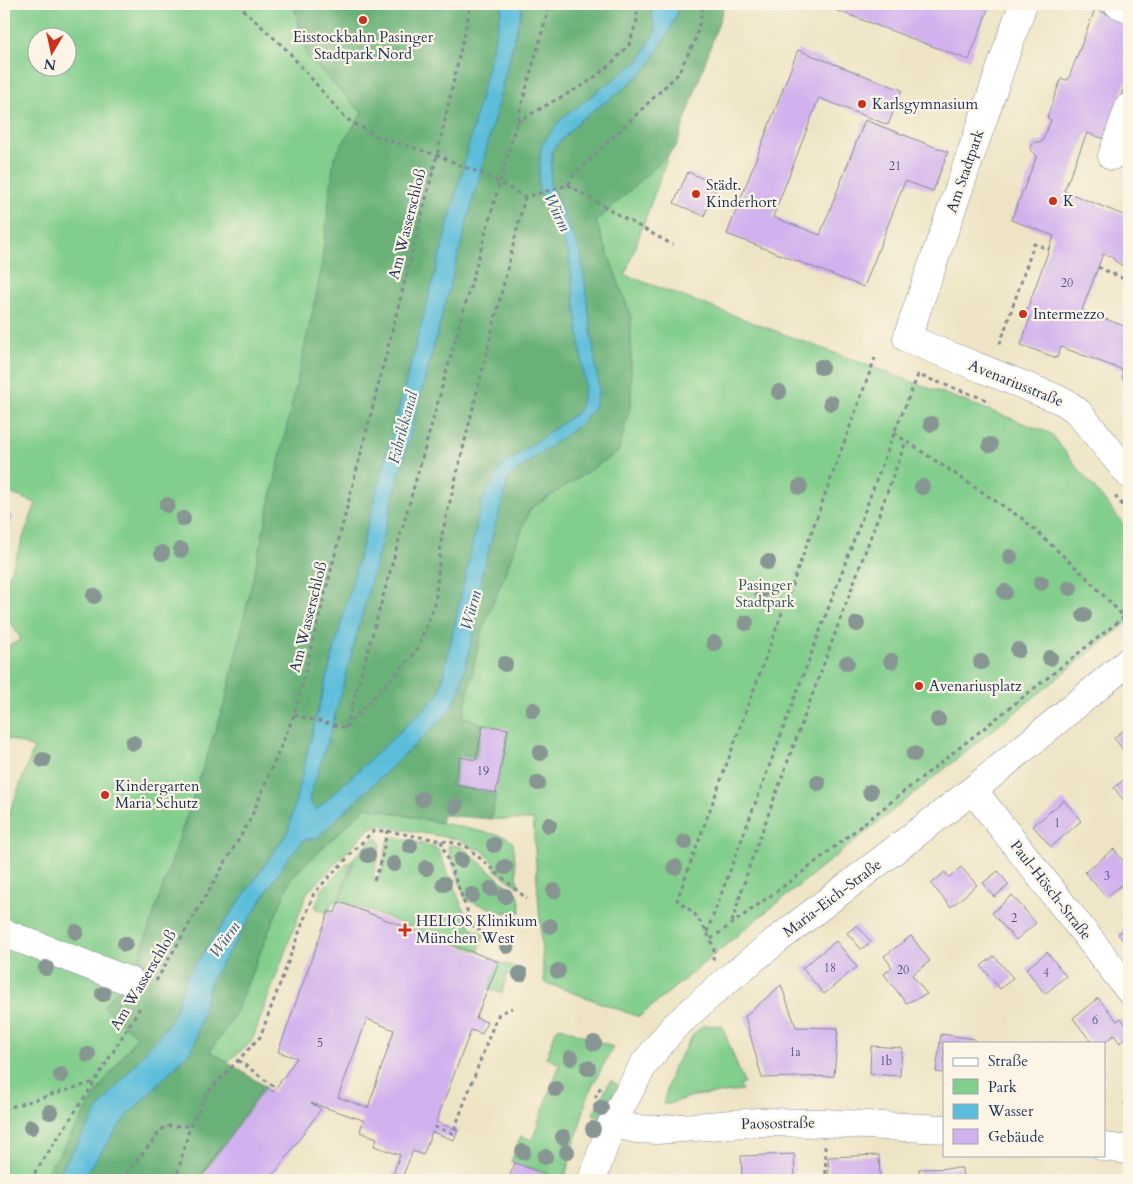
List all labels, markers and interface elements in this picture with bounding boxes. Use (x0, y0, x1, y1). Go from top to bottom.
marker: Eisstockbahn Pasinger Stadtpark Nord (357, 14, 369, 26)
place label: Eisstockbahn Pasinger Stadtpark Nord (293, 27, 434, 64)
north arrow (28, 28, 78, 78)
text: N (43, 54, 58, 75)
place label: Karlsgymnasium (872, 94, 978, 114)
marker: Karlsgymnasium (856, 98, 868, 110)
street label: Am Stadtpark (941, 127, 989, 215)
house number: 21 (889, 158, 901, 174)
street label: Am Wasserschloß (384, 166, 430, 282)
place label: Städt. Kinderhort (706, 175, 777, 212)
marker: Städt. Kinderhort (690, 188, 702, 200)
water label: Würm (538, 189, 576, 235)
place label: K (1063, 191, 1075, 211)
marker: K (1047, 195, 1059, 207)
house number: 20 (1061, 275, 1073, 291)
place label: Intermezzo (1033, 304, 1105, 324)
marker: Intermezzo (1017, 308, 1029, 320)
street label: Avenariusstraße (966, 355, 1066, 411)
water label: Fabrikkanal (383, 388, 423, 466)
street label: Am Wasserschloß (285, 559, 331, 675)
park label: Pasinger Stadtpark (735, 575, 795, 612)
water label: Würm (455, 588, 487, 633)
place label: Avenariusplatz (929, 676, 1022, 696)
marker: Avenariusplatz (913, 680, 925, 692)
house number: 19 (477, 763, 489, 779)
place label: Kindergarten Maria Schutz (115, 776, 200, 813)
marker: Kindergarten Maria Schutz (99, 789, 111, 801)
house number: 1 (1054, 815, 1060, 831)
street label: Paul-Hösch-Straße (1006, 836, 1096, 944)
street label: Maria-Eich-Straße (779, 854, 886, 942)
house number: 3 (1104, 868, 1110, 884)
house number: 2 (1011, 910, 1017, 926)
place label: HELIOS Klinikum München West (416, 911, 538, 948)
water label: Würm (204, 917, 246, 962)
marker: HELIOS Klinikum München West (398, 923, 412, 937)
street label: Am Wasserschloß (105, 926, 181, 1034)
house number: 18 (824, 960, 836, 976)
house number: 20 (897, 962, 909, 978)
house number: 4 (1043, 965, 1049, 981)
house number: 6 (1092, 1012, 1098, 1028)
house number: 5 (317, 1035, 323, 1051)
legend (943, 1042, 1106, 1156)
house number: 1a (789, 1044, 801, 1060)
text: Straße (988, 1051, 1028, 1071)
house number: 1b (880, 1053, 892, 1069)
text: Park (988, 1077, 1017, 1097)
text: Wasser (987, 1101, 1034, 1121)
street label: Paosostraße (741, 1112, 815, 1134)
text: Gebäude (988, 1127, 1045, 1147)

